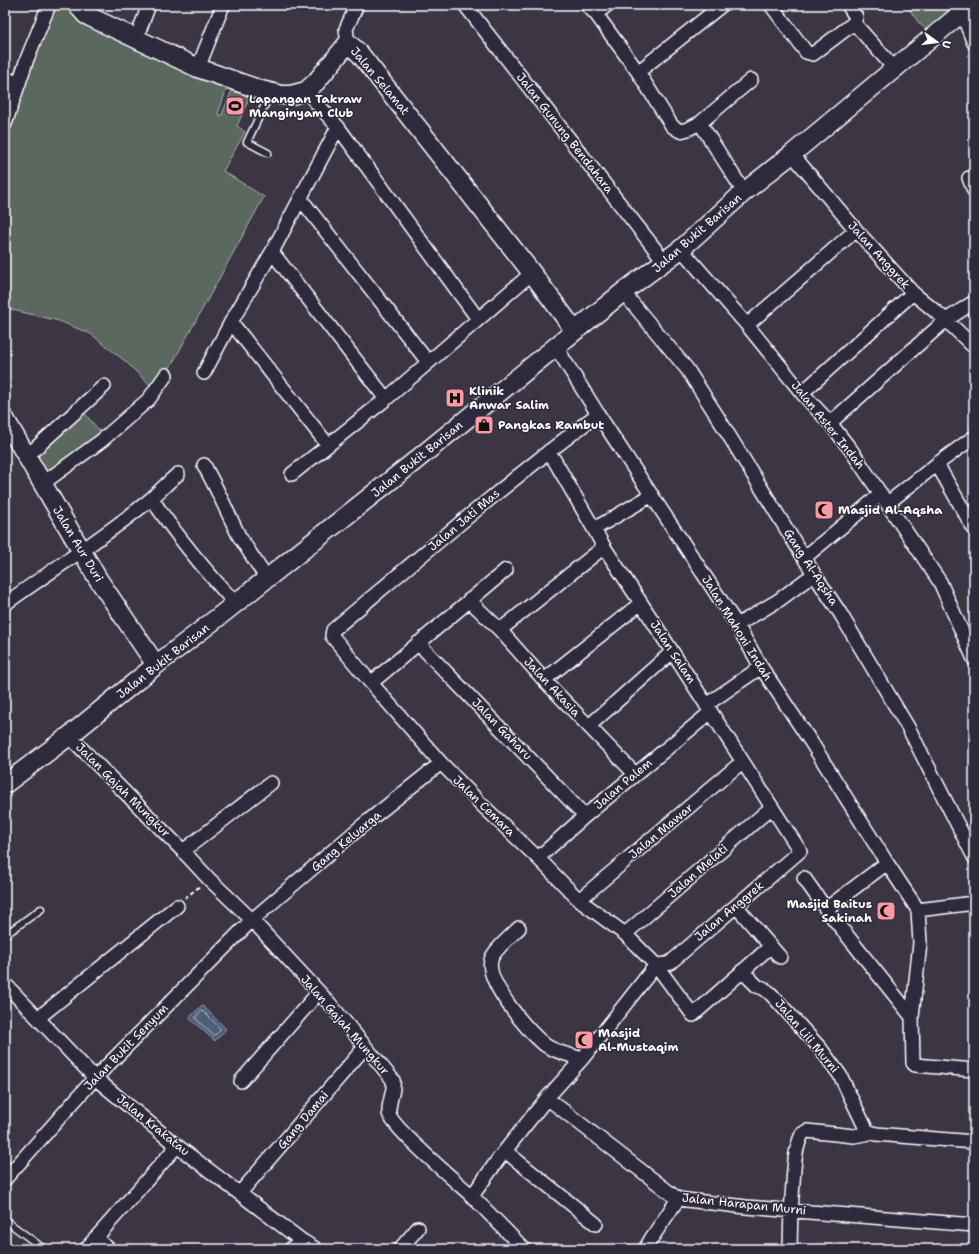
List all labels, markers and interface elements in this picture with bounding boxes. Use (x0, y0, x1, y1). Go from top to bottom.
north arrow (917, 22, 957, 62)
text: U (938, 39, 954, 50)
street label: Jalan Selamat (347, 44, 413, 118)
street label: Jalan Gunung Bendahara (513, 69, 617, 197)
place label: Lapangan Takraw Manginyam Club (249, 91, 362, 121)
sports icon: Lapangan Takraw Manginyam Club (224, 95, 246, 117)
street label: Jalan Bukit Barisan (649, 190, 745, 276)
street label: Jalan Anggrek (844, 218, 914, 292)
street label: Jalan Aster Indah (788, 378, 868, 472)
place label: Klinik Anwar Salim (469, 383, 549, 413)
hospital icon: Klinik Anwar Salim (444, 387, 466, 409)
shop icon: Pangkas Rambut (473, 414, 495, 436)
street label: Jalan Bukit Barisan (368, 417, 466, 501)
place label: Pangkas Rambut (498, 417, 604, 433)
street label: Jalan Jati Mas (425, 485, 503, 555)
mosque icon: Masjid Al-Aqsha (813, 499, 835, 521)
place label: Masjid Al-Aqsha (838, 502, 943, 518)
street label: Jalan Aur Duri (49, 503, 107, 585)
street label: Gang Al-Aqsha (780, 526, 842, 609)
street label: Jalan Mahoni Indah (698, 572, 776, 684)
street label: Jalan Salam (647, 617, 699, 687)
street label: Jalan Bukit Barisan (113, 620, 213, 702)
street label: Jalan Akasia (520, 654, 584, 721)
street label: Jalan Gaharu (468, 695, 536, 764)
street label: Jalan Gajah Mungkur (72, 739, 174, 841)
street label: Jalan Palem (591, 755, 655, 813)
street label: Jalan Cemara (449, 772, 519, 840)
street label: Jalan Mawar (626, 799, 697, 862)
street label: Gang Keluarga (308, 807, 385, 875)
street label: Jalan Melati (665, 841, 731, 901)
street label: Jalan Anggrek (691, 877, 767, 945)
place label: Masjid Baitus Sakinah (787, 896, 872, 926)
mosque icon: Masjid Baitus Sakinah (875, 900, 897, 922)
street label: Jalan Gajah Mungkur (297, 972, 393, 1079)
street label: Jalan Lili Murni (771, 996, 843, 1076)
street label: Jalan Bukit Senyum (80, 1000, 172, 1094)
place label: Masjid Al-Mustaqim (598, 1025, 678, 1055)
mosque icon: Masjid Al-Mustaqim (573, 1029, 595, 1051)
street label: Gang Damai (274, 1087, 332, 1153)
street label: Jalan Krakatau (113, 1091, 193, 1159)
street label: Jalan Harapan Murni (681, 1190, 807, 1218)

